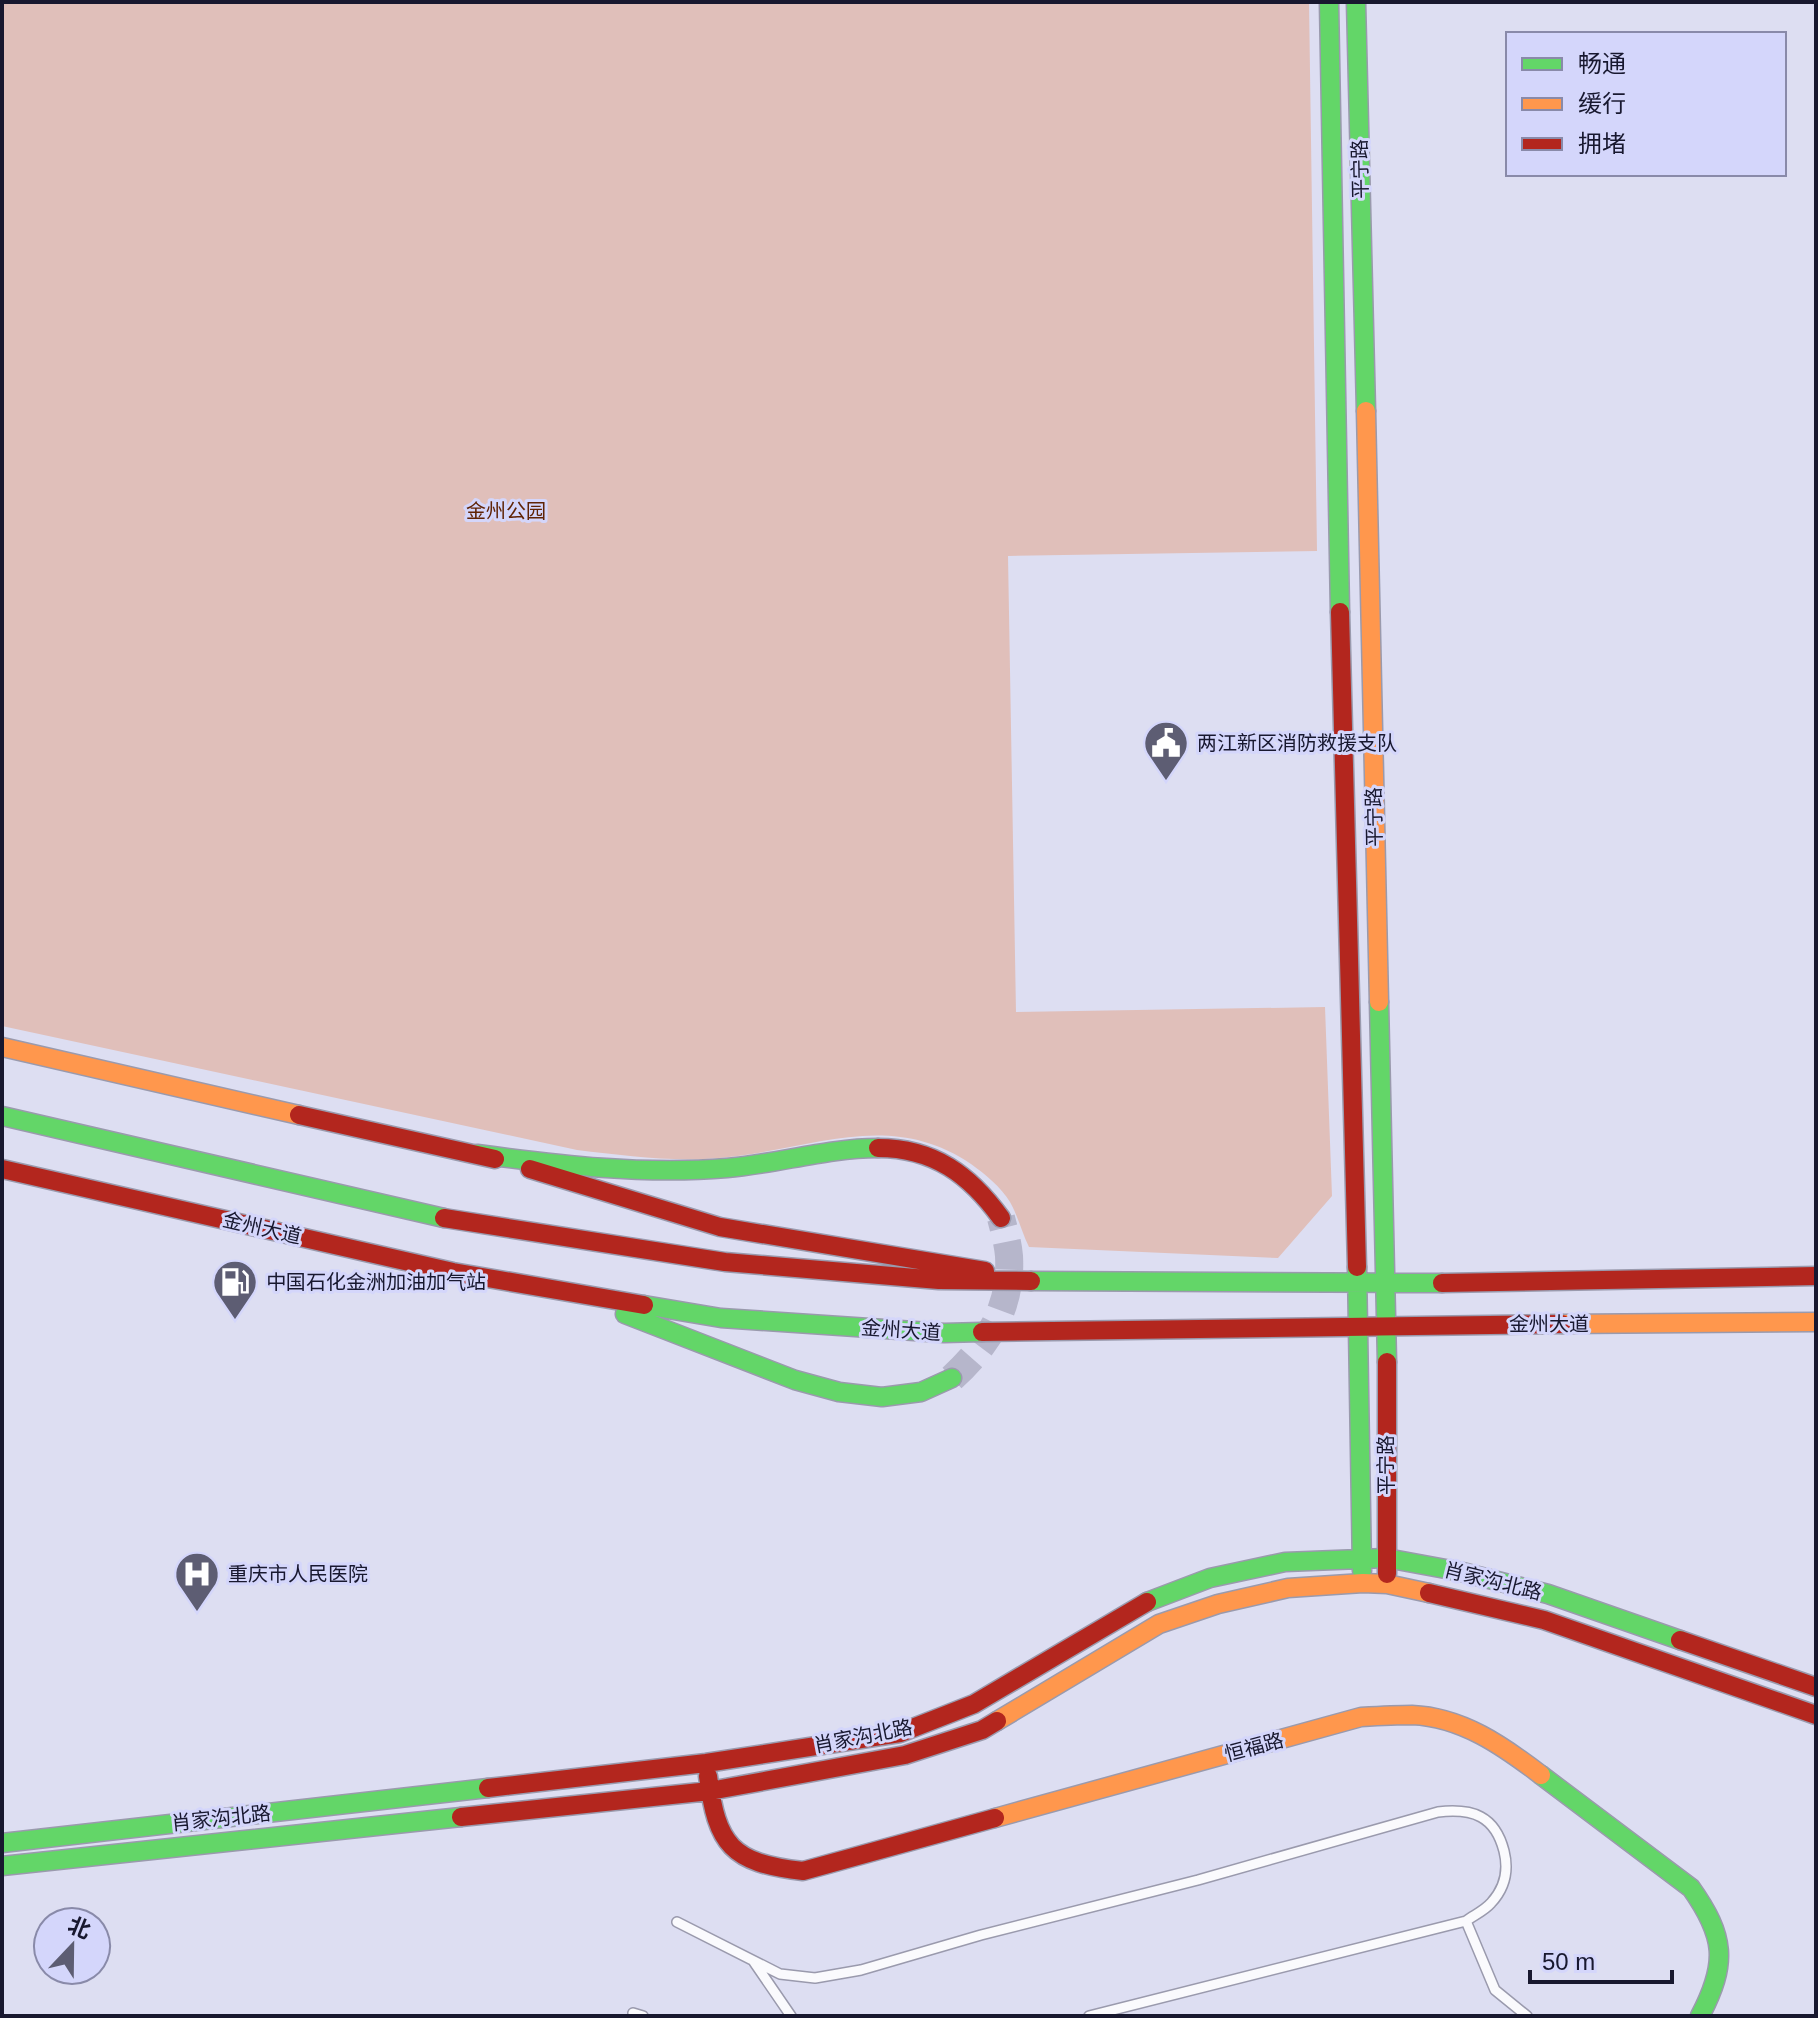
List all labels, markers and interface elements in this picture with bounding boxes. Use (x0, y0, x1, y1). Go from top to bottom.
legend (1506, 32, 1786, 176)
text: 畅通 (1578, 50, 1626, 77)
text: 缓行 (1578, 90, 1626, 117)
text: 拥堵 (1578, 130, 1626, 157)
street label: 平宁路 (1348, 139, 1372, 199)
park label: 金州公园 (466, 500, 546, 522)
public building icon: 两江新区消防救援支队 (1142, 719, 1190, 782)
place label: 两江新区消防救援支队 (1197, 732, 1397, 754)
street label: 平宁路 (1362, 787, 1386, 847)
street label: 金州大道 (221, 1208, 303, 1248)
fuel station icon: 中国石化金洲加油加气站 (211, 1258, 259, 1321)
place label: 中国石化金洲加油加气站 (266, 1271, 486, 1293)
street label: 金州大道 (1509, 1313, 1589, 1335)
street label: 金州大道 (860, 1316, 942, 1344)
street label: 平宁路 (1375, 1435, 1397, 1495)
hospital icon: 重庆市人民医院 (173, 1550, 221, 1613)
street label: 肖家沟北路 (1442, 1558, 1544, 1604)
place label: 重庆市人民医院 (228, 1563, 368, 1585)
street label: 肖家沟北路 (812, 1716, 914, 1756)
street label: 恒福路 (1222, 1729, 1286, 1765)
street label: 肖家沟北路 (170, 1802, 272, 1834)
north arrow (32, 1906, 112, 1986)
text: 北 (64, 1912, 94, 1944)
scale bar (1530, 1934, 1672, 1984)
text: 50 m (1542, 1948, 1595, 1975)

